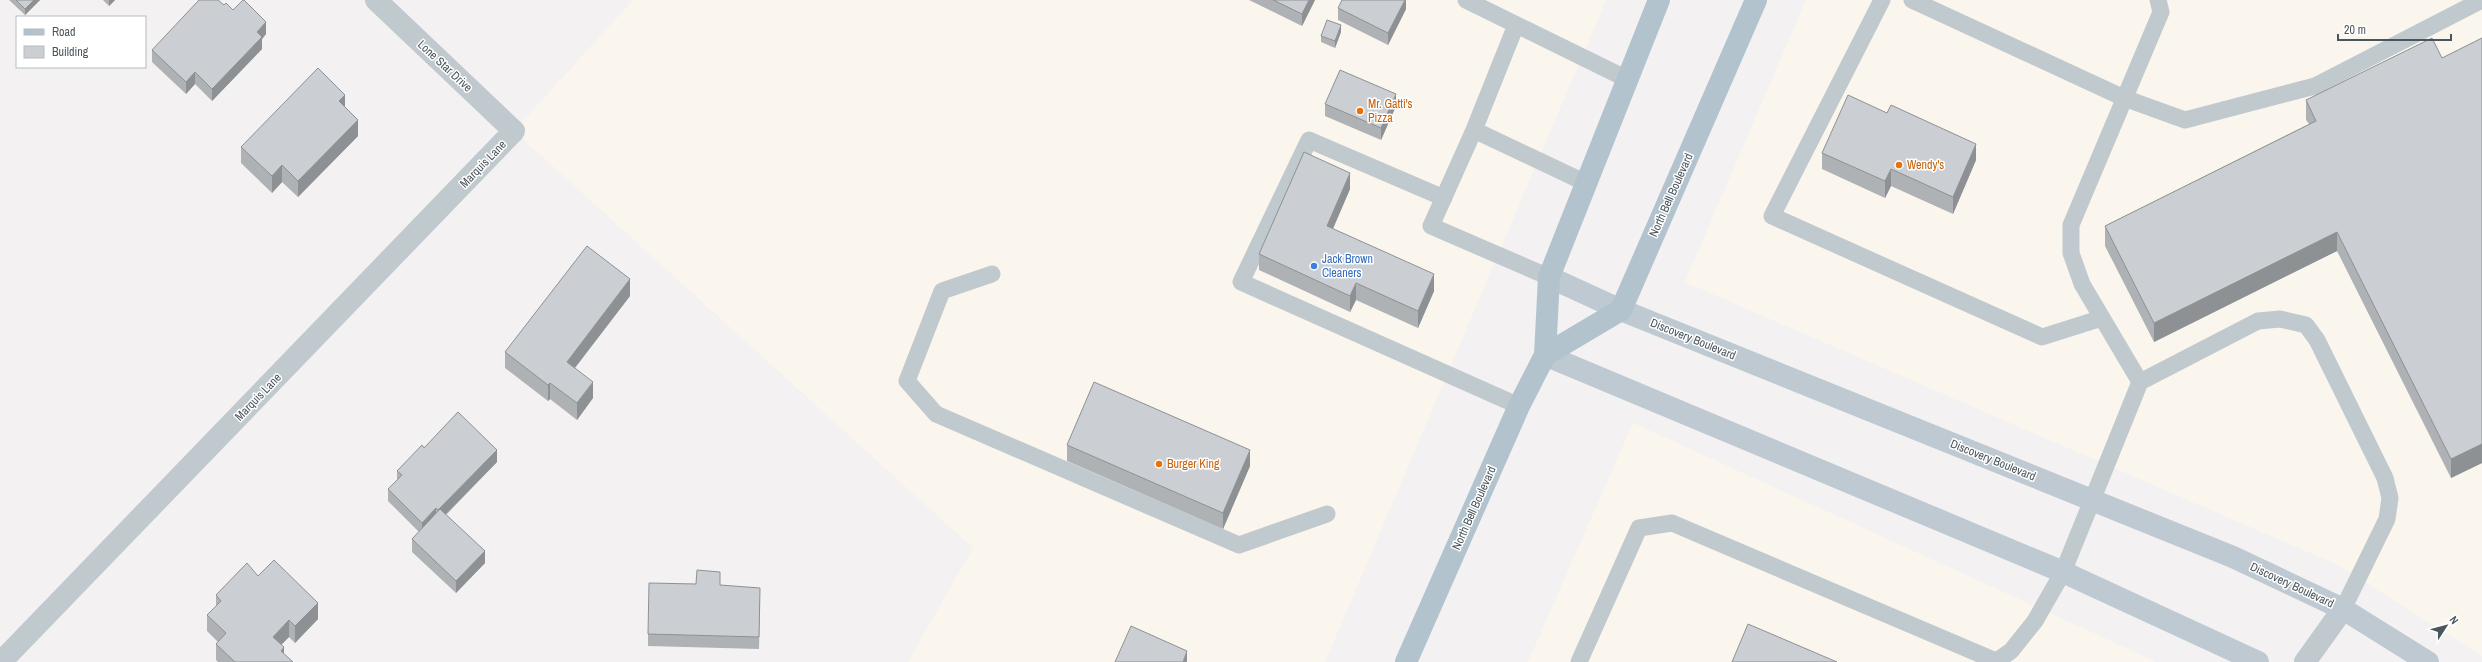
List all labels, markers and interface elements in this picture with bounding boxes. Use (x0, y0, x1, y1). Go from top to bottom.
legend (16, 16, 146, 68)
scale bar (2338, 16, 2451, 42)
text: 20 m (2344, 22, 2366, 38)
text: Road (52, 24, 76, 40)
street label: Lone Star Drive (414, 37, 476, 95)
text: Building (52, 44, 89, 60)
place label: Mr. Gatti's Pizza (1368, 96, 1413, 126)
marker: Mr. Gatti's Pizza (1355, 106, 1365, 116)
street label: Marquis Lane (456, 137, 510, 191)
street label: North Bell Boulevard (1645, 151, 1697, 239)
place label: Wendy's (1907, 157, 1944, 173)
marker: Wendy's (1894, 160, 1904, 170)
place label: Jack Brown Cleaners (1322, 251, 1373, 281)
marker: Jack Brown Cleaners (1309, 261, 1319, 271)
street label: Discovery Boulevard (1648, 315, 1738, 363)
street label: Marquis Lane (231, 370, 285, 424)
street label: Discovery Boulevard (1948, 436, 2038, 484)
place label: Burger King (1167, 456, 1220, 472)
marker: Burger King (1154, 459, 1164, 469)
street label: North Bell Boulevard (1448, 464, 1500, 552)
street label: Discovery Boulevard (2247, 559, 2337, 611)
north arrow (2426, 606, 2466, 646)
text: N (2447, 613, 2462, 627)

